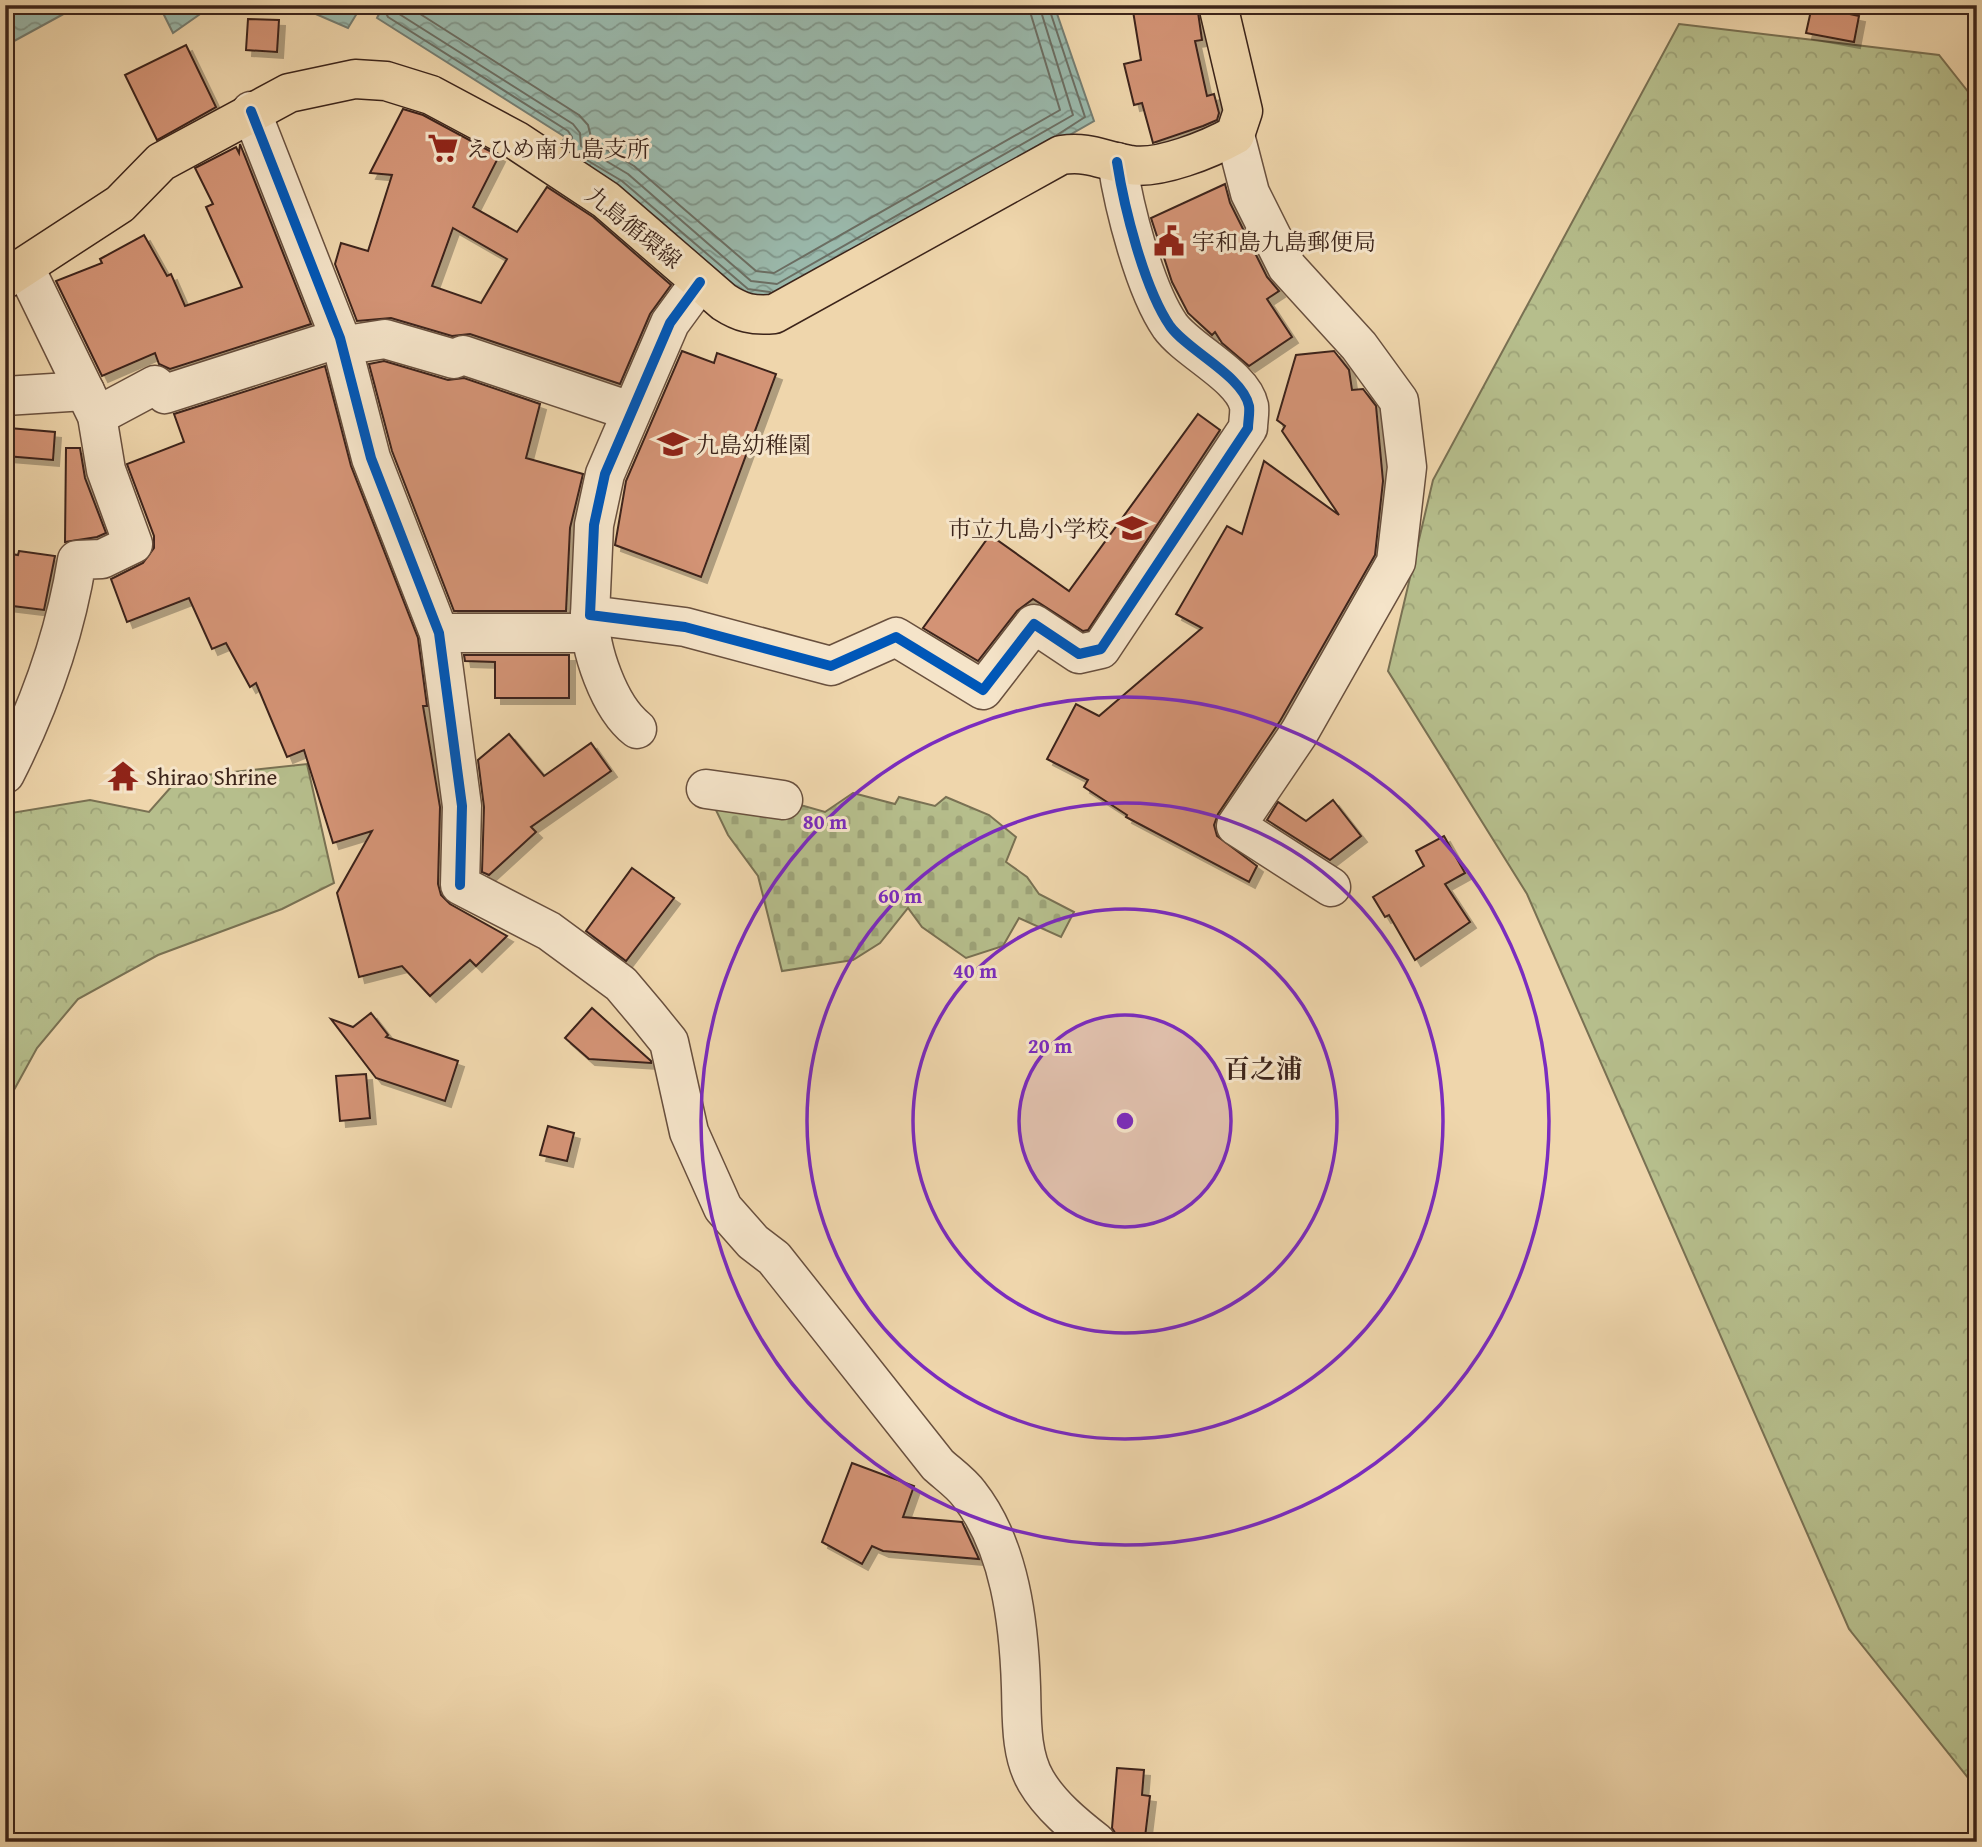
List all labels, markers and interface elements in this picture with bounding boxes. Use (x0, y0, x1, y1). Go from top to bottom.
supermarket icon: えひめ南九島支所 (426, 131, 460, 165)
place label: えひめ南九島支所 (466, 132, 650, 165)
street label: 九島循環線 (579, 178, 689, 276)
public building icon: 宇和島九島郵便局 (1152, 224, 1186, 258)
place label: 宇和島九島郵便局 (1192, 225, 1376, 258)
school or university icon: 九島幼稚園 (656, 427, 690, 461)
place label: 九島幼稚園 (696, 428, 811, 461)
school or university icon: 市立九島小学校 (1115, 511, 1149, 545)
place label: 市立九島小学校 (948, 512, 1109, 545)
temple icon: Shirao Shrine (106, 759, 140, 793)
place label: Shirao Shrine (146, 760, 277, 793)
text: 80 m (803, 806, 847, 837)
text: 60 m (878, 880, 922, 911)
text: 40 m (953, 955, 997, 986)
text: 20 m (1028, 1030, 1072, 1061)
district label: 百之浦 (1224, 1049, 1302, 1088)
centre of rings (1113, 1109, 1137, 1133)

